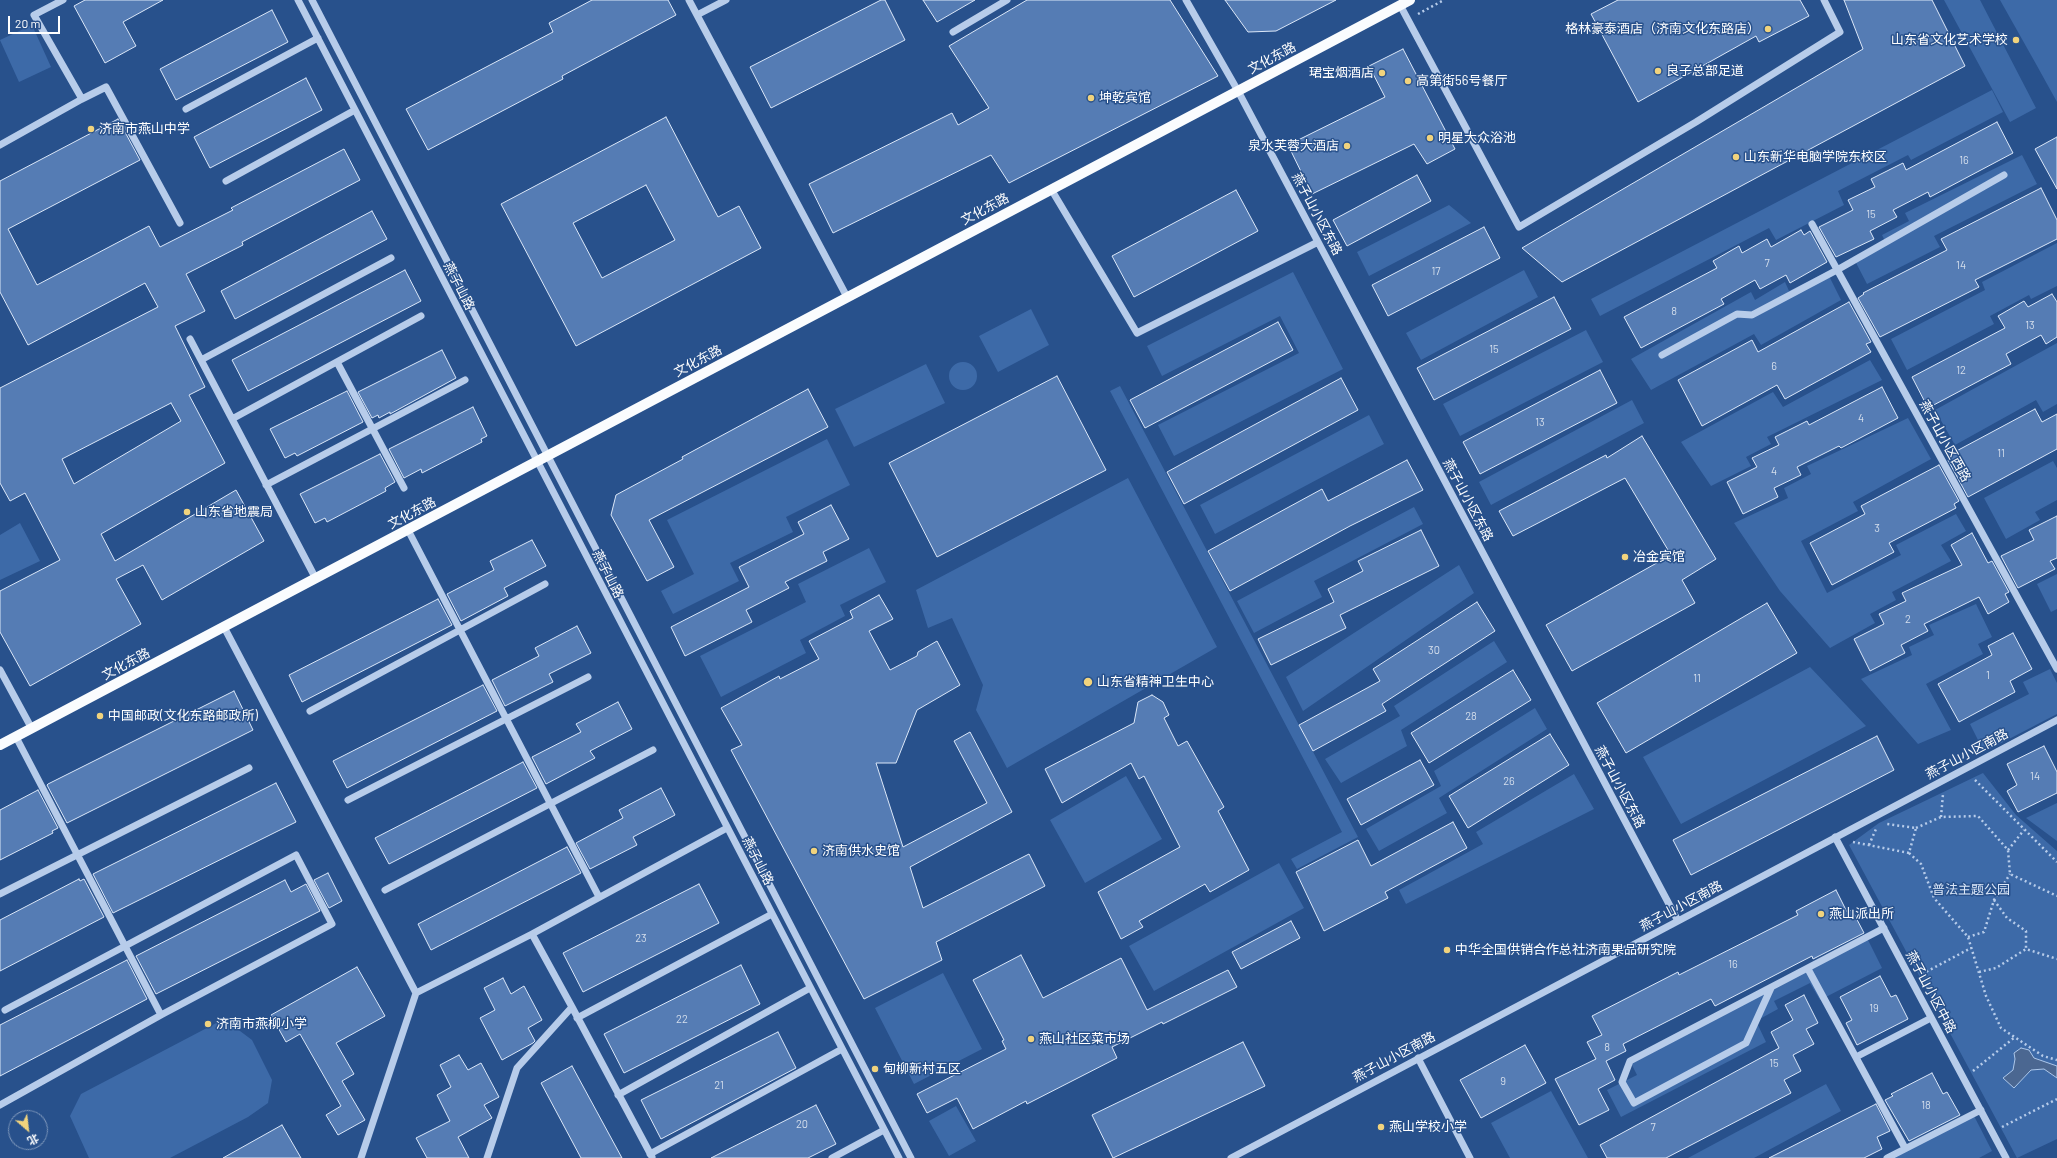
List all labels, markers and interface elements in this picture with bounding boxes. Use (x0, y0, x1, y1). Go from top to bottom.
scale bar (10, 8, 62, 34)
text: 20 m (15, 16, 41, 30)
place label: 格林豪泰酒店（济南文化东路店） (1565, 21, 1760, 37)
marker: 格林豪泰酒店（济南文化东路店） (1763, 24, 1773, 34)
place label: 山东省文化艺术学校 (1891, 32, 2008, 48)
marker: 山东省文化艺术学校 (2011, 35, 2021, 45)
street label: 文化东路 (1245, 39, 1299, 77)
place label: 良子总部足道 (1666, 63, 1744, 79)
place label: 珺宝烟酒店 (1309, 65, 1374, 81)
marker: 良子总部足道 (1653, 66, 1663, 76)
marker: 珺宝烟酒店 (1377, 68, 1387, 78)
place label: 高第街56号餐厅 (1416, 73, 1507, 89)
marker: 高第街56号餐厅 (1403, 76, 1413, 86)
place label: 坤乾宾馆 (1099, 90, 1151, 106)
marker: 坤乾宾馆 (1086, 93, 1096, 103)
place label: 济南市燕山中学 (99, 121, 190, 137)
marker: 济南市燕山中学 (86, 124, 96, 134)
place label: 明星大众浴池 (1438, 130, 1516, 146)
marker: 明星大众浴池 (1425, 133, 1435, 143)
place label: 泉水芙蓉大酒店 (1248, 138, 1339, 154)
marker: 泉水芙蓉大酒店 (1342, 141, 1352, 151)
place label: 山东新华电脑学院东校区 (1744, 149, 1887, 165)
marker: 山东新华电脑学院东校区 (1731, 152, 1741, 162)
house number: 16 (1959, 153, 1969, 167)
street label: 燕子山小区东路 (1289, 170, 1345, 258)
street label: 文化东路 (958, 190, 1012, 228)
house number: 15 (1866, 207, 1876, 221)
house number: 7 (1764, 256, 1770, 270)
house number: 14 (1956, 258, 1966, 272)
street label: 燕子山路 (440, 259, 478, 313)
house number: 17 (1431, 264, 1441, 278)
house number: 8 (1671, 304, 1677, 318)
house number: 13 (2025, 318, 2035, 332)
street label: 文化东路 (671, 342, 725, 380)
house number: 15 (1489, 342, 1499, 356)
house number: 6 (1771, 359, 1777, 373)
house number: 12 (1956, 363, 1966, 377)
street label: 燕子山小区西路 (1916, 397, 1974, 485)
house number: 4 (1858, 411, 1864, 425)
house number: 13 (1535, 415, 1545, 429)
house number: 11 (1997, 446, 2005, 460)
street label: 燕子山小区东路 (1440, 456, 1496, 544)
house number: 4 (1771, 464, 1777, 478)
street label: 文化东路 (385, 494, 439, 532)
place label: 山东省地震局 (195, 504, 273, 520)
marker: 山东省地震局 (182, 507, 192, 517)
house number: 3 (1874, 521, 1880, 535)
street label: 燕子山路 (589, 547, 627, 601)
place label: 冶金宾馆 (1633, 549, 1685, 565)
marker: 冶金宾馆 (1620, 552, 1630, 562)
house number: 2 (1905, 612, 1911, 626)
house number: 30 (1428, 643, 1440, 657)
street label: 文化东路 (99, 645, 153, 683)
house number: 1 (1986, 668, 1990, 682)
house number: 11 (1693, 671, 1701, 685)
place label: 山东省精神卫生中心 (1097, 674, 1214, 690)
marker: 山东省精神卫生中心 (1082, 676, 1094, 688)
place label: 中国邮政(文化东路邮政所) (108, 708, 258, 724)
house number: 28 (1465, 709, 1477, 723)
marker: 中国邮政(文化东路邮政所) (95, 711, 105, 721)
street label: 燕子山小区南路 (1923, 726, 2011, 782)
street label: 燕子山小区东路 (1592, 743, 1648, 831)
house number: 14 (2030, 769, 2040, 783)
house number: 26 (1503, 774, 1515, 788)
street label: 燕子山路 (739, 834, 777, 888)
place label: 济南供水史馆 (822, 843, 900, 859)
marker: 济南供水史馆 (809, 846, 819, 856)
street label: 燕子山小区南路 (1637, 878, 1725, 934)
park label: 普法主题公园 (1932, 882, 2010, 898)
place label: 燕山派出所 (1829, 906, 1894, 922)
marker: 燕山派出所 (1816, 909, 1826, 919)
house number: 23 (635, 931, 647, 945)
place label: 中华全国供销合作总社济南果品研究院 (1455, 942, 1676, 958)
marker: 中华全国供销合作总社济南果品研究院 (1442, 945, 1452, 955)
street label: 燕子山小区中路 (1903, 948, 1959, 1036)
house number: 16 (1728, 957, 1738, 971)
house number: 19 (1869, 1001, 1879, 1015)
house number: 22 (676, 1012, 688, 1026)
place label: 济南市燕柳小学 (216, 1016, 307, 1032)
marker: 济南市燕柳小学 (203, 1019, 213, 1029)
street label: 燕子山小区南路 (1350, 1029, 1438, 1085)
place label: 燕山社区菜市场 (1039, 1031, 1130, 1047)
marker: 燕山社区菜市场 (1026, 1034, 1036, 1044)
house number: 8 (1604, 1040, 1610, 1054)
house number: 15 (1769, 1056, 1779, 1070)
place label: 甸柳新村五区 (883, 1061, 961, 1077)
marker: 甸柳新村五区 (870, 1064, 880, 1074)
house number: 9 (1500, 1074, 1506, 1088)
house number: 21 (714, 1078, 724, 1092)
house number: 18 (1921, 1098, 1931, 1112)
north arrow (8, 1110, 48, 1150)
house number: 20 (796, 1117, 808, 1131)
place label: 燕山学校小学 (1389, 1119, 1467, 1135)
house number: 7 (1650, 1120, 1656, 1134)
marker: 燕山学校小学 (1376, 1122, 1386, 1132)
text: 北 (25, 1132, 41, 1148)

